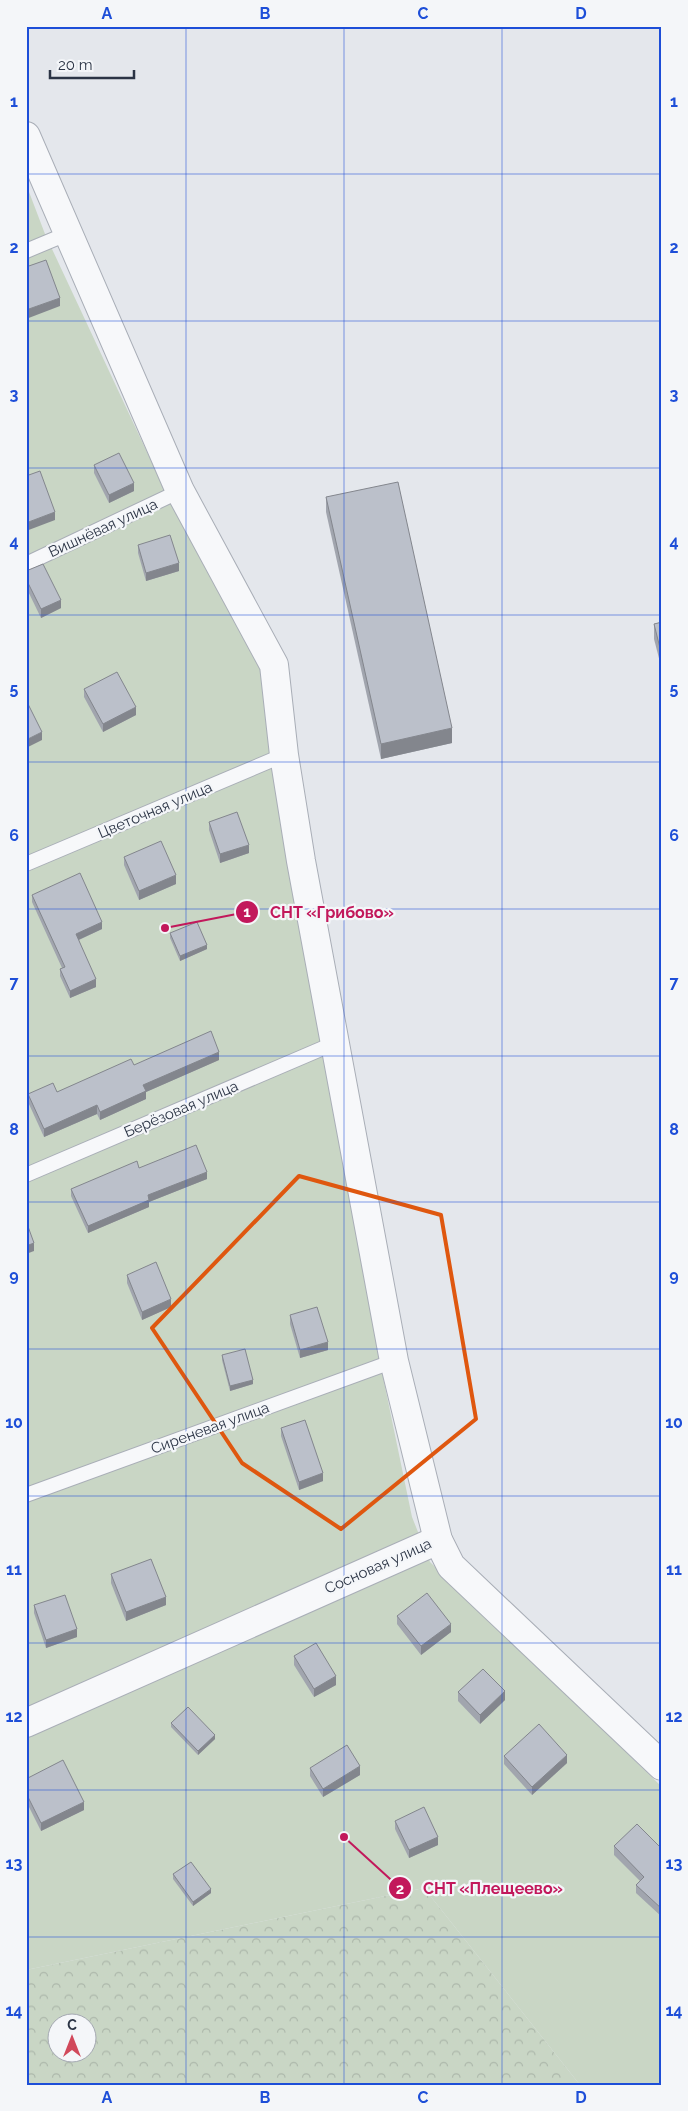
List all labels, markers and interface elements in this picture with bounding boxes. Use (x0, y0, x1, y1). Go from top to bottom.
text: A (102, 4, 113, 23)
text: B (260, 4, 271, 23)
text: C (418, 4, 429, 23)
text: D (575, 4, 587, 23)
scale bar (50, 48, 134, 80)
text: 20 m (58, 56, 93, 74)
text: 1 (10, 92, 18, 111)
text: 1 (670, 92, 678, 111)
text: 2 (9, 238, 19, 257)
text: 2 (669, 238, 679, 257)
text: 3 (10, 385, 19, 404)
text: 3 (670, 385, 679, 404)
street label: Вишнёвая улица (46, 495, 160, 561)
text: 4 (9, 532, 19, 551)
text: 4 (669, 532, 679, 551)
text: 5 (10, 679, 19, 698)
text: 5 (670, 679, 679, 698)
street label: Цветочная улица (95, 778, 215, 842)
text: 6 (9, 826, 19, 845)
text: 6 (669, 826, 679, 845)
callout: СНТ «Грибово» (235, 897, 404, 928)
text: 1 (243, 903, 251, 921)
text: СНТ «Грибово» (270, 903, 394, 922)
text: 7 (10, 973, 19, 992)
text: 7 (670, 973, 679, 992)
street label: Берёзовая улица (121, 1077, 241, 1141)
text: 8 (9, 1120, 19, 1139)
text: 8 (669, 1120, 679, 1139)
text: 9 (9, 1266, 19, 1285)
text: 9 (669, 1266, 679, 1285)
street label: Сиреневая улица (148, 1398, 272, 1458)
text: 10 (5, 1413, 23, 1432)
text: 10 (665, 1413, 683, 1432)
street label: Сосновая улица (322, 1534, 434, 1598)
text: 11 (6, 1560, 22, 1579)
text: 11 (666, 1560, 682, 1579)
text: 12 (6, 1707, 22, 1726)
text: 12 (666, 1707, 682, 1726)
text: 13 (6, 1854, 22, 1873)
text: 13 (666, 1854, 682, 1873)
callout: СНТ «Плещеево» (387, 1873, 573, 1904)
text: СНТ «Плещеево» (423, 1879, 563, 1898)
text: 2 (396, 1880, 404, 1898)
text: 14 (5, 2001, 23, 2020)
text: 14 (665, 2001, 683, 2020)
north arrow (48, 2014, 98, 2064)
text: С (67, 2017, 77, 2033)
text: A (102, 2088, 113, 2107)
text: B (260, 2088, 271, 2107)
text: C (418, 2088, 429, 2107)
text: D (575, 2088, 587, 2107)

